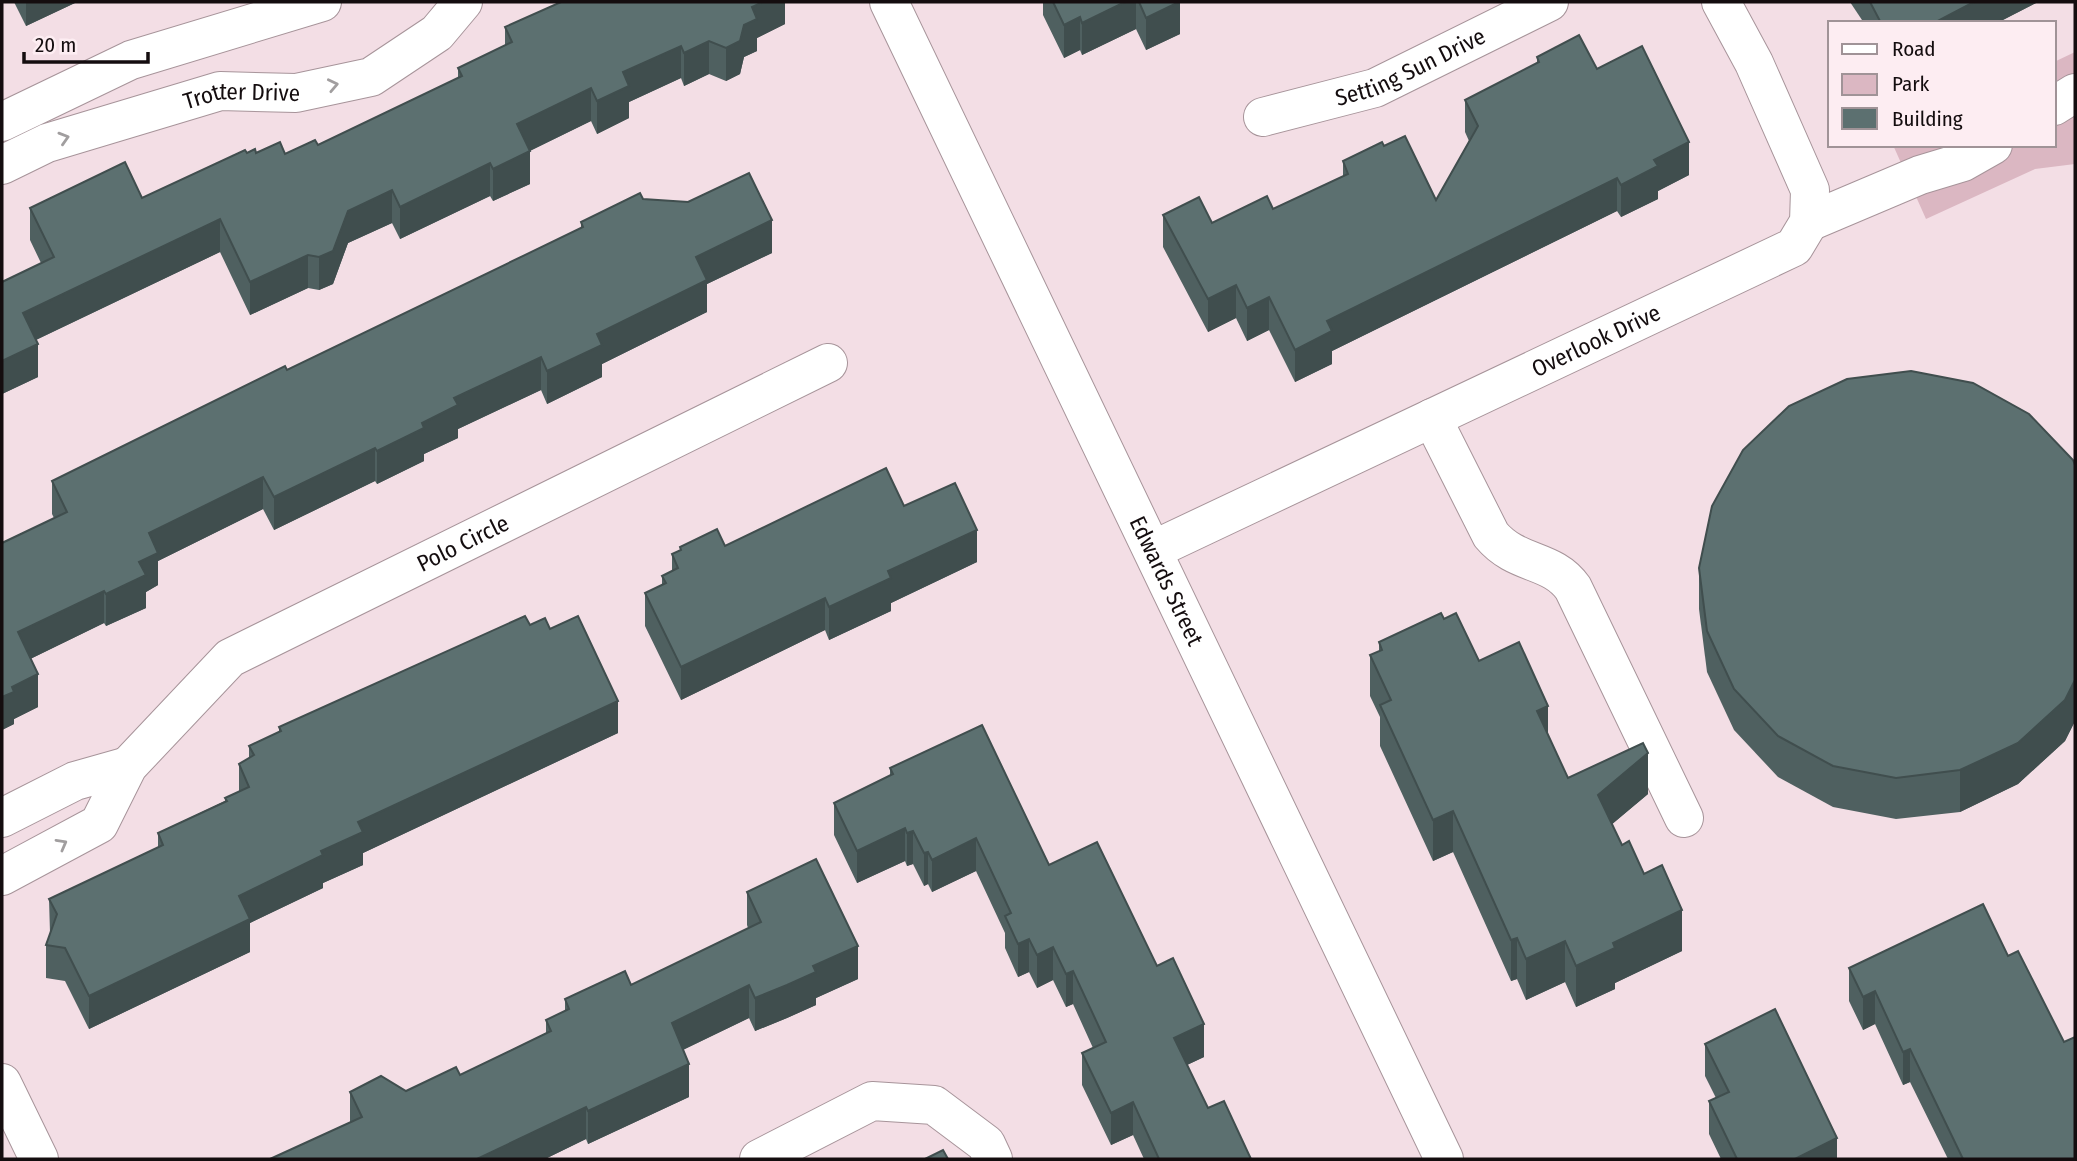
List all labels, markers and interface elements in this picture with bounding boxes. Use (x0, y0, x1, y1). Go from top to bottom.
scale bar (24, 21, 149, 65)
legend (1828, 21, 2056, 147)
street label: Setting Sun Drive (1332, 22, 1490, 112)
text: 20 m (35, 32, 76, 58)
text: Road (1892, 36, 1936, 62)
text: Park (1892, 71, 1930, 97)
street label: Trotter Drive (180, 77, 300, 115)
one-way arrow (327, 79, 339, 94)
text: Building (1892, 106, 1963, 132)
one-way arrow (58, 132, 70, 147)
street label: Overlook Drive (1527, 298, 1665, 383)
street label: Polo Circle (412, 509, 513, 578)
street label: Edwards Street (1124, 512, 1210, 651)
one-way arrow (55, 839, 67, 852)

